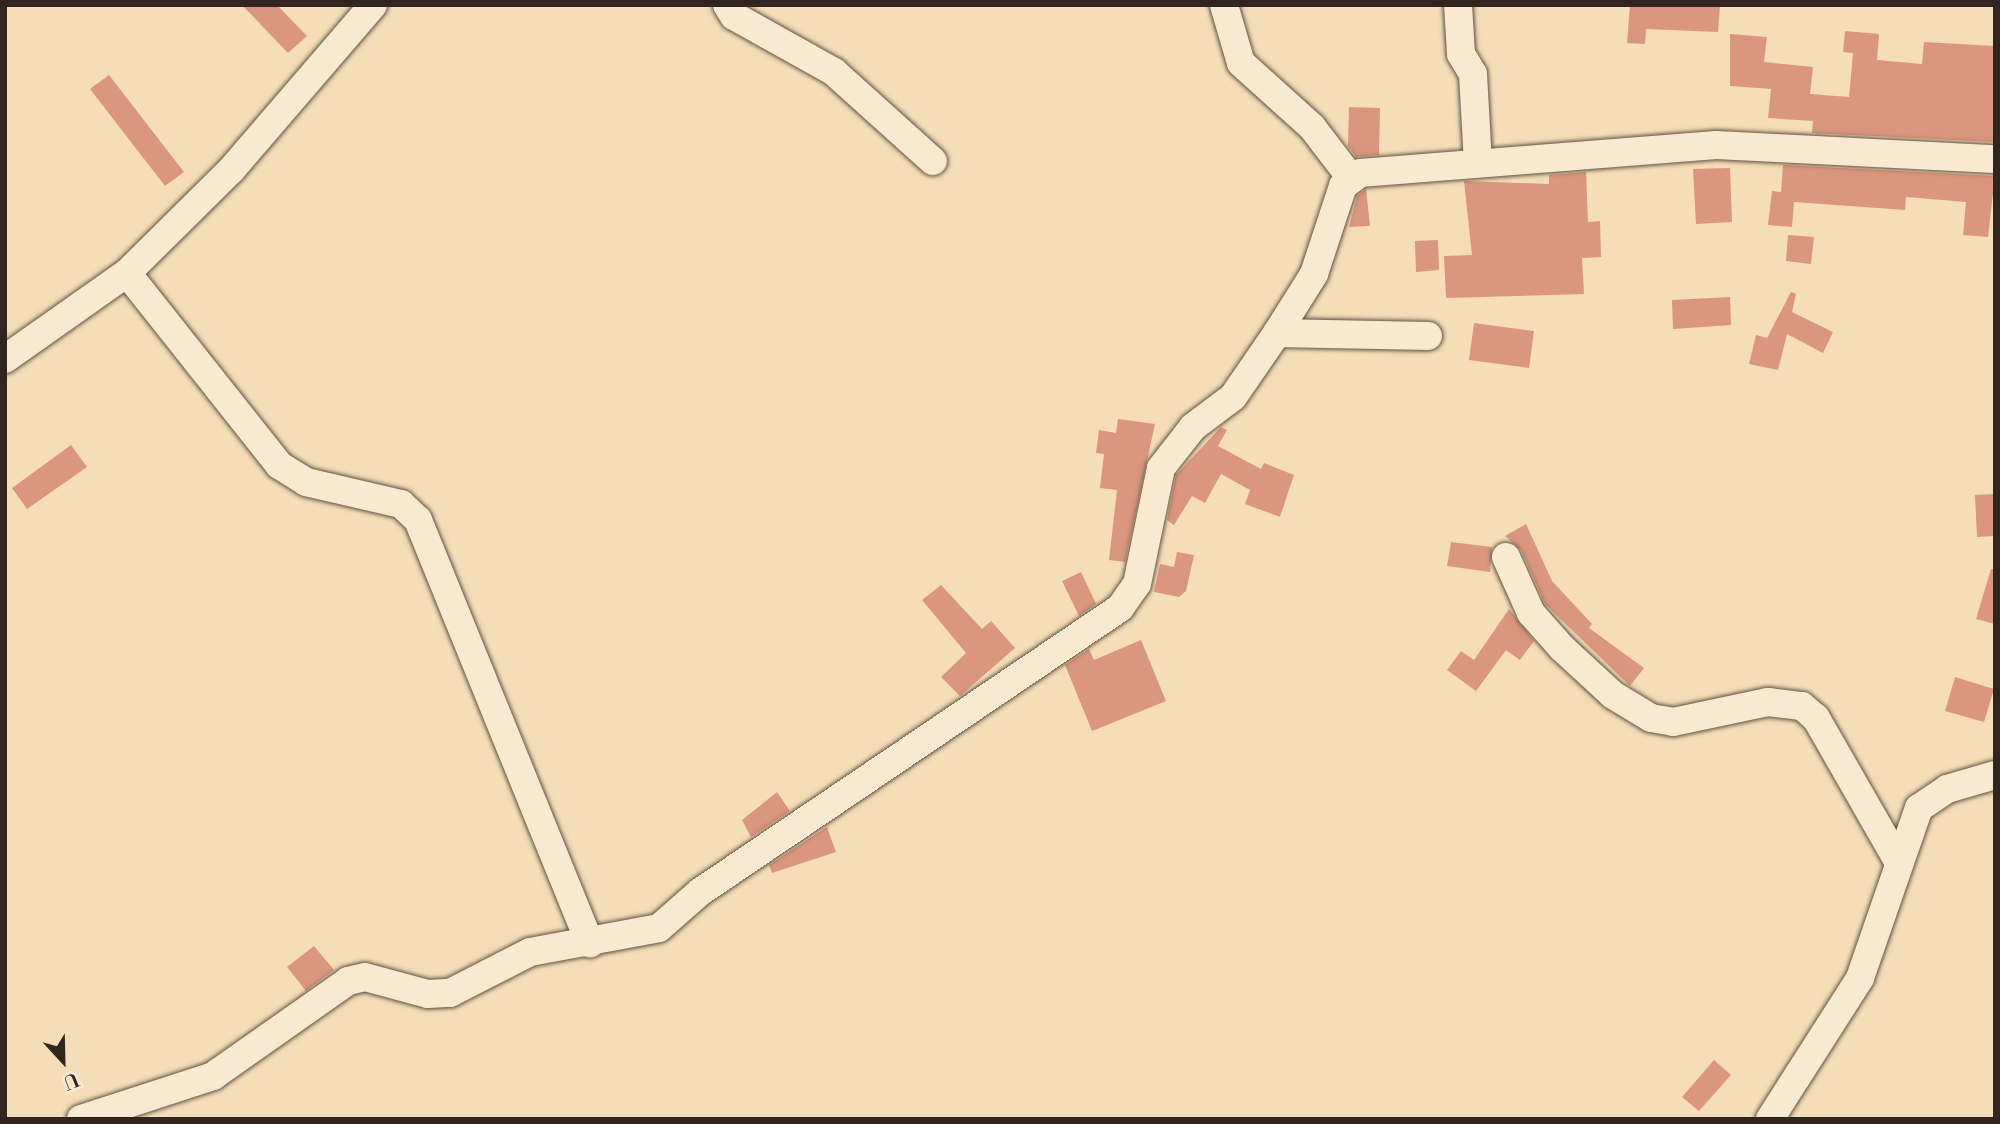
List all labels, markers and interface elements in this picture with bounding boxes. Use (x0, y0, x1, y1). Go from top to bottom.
north arrow (28, 1026, 98, 1096)
text: U (60, 1067, 82, 1094)

